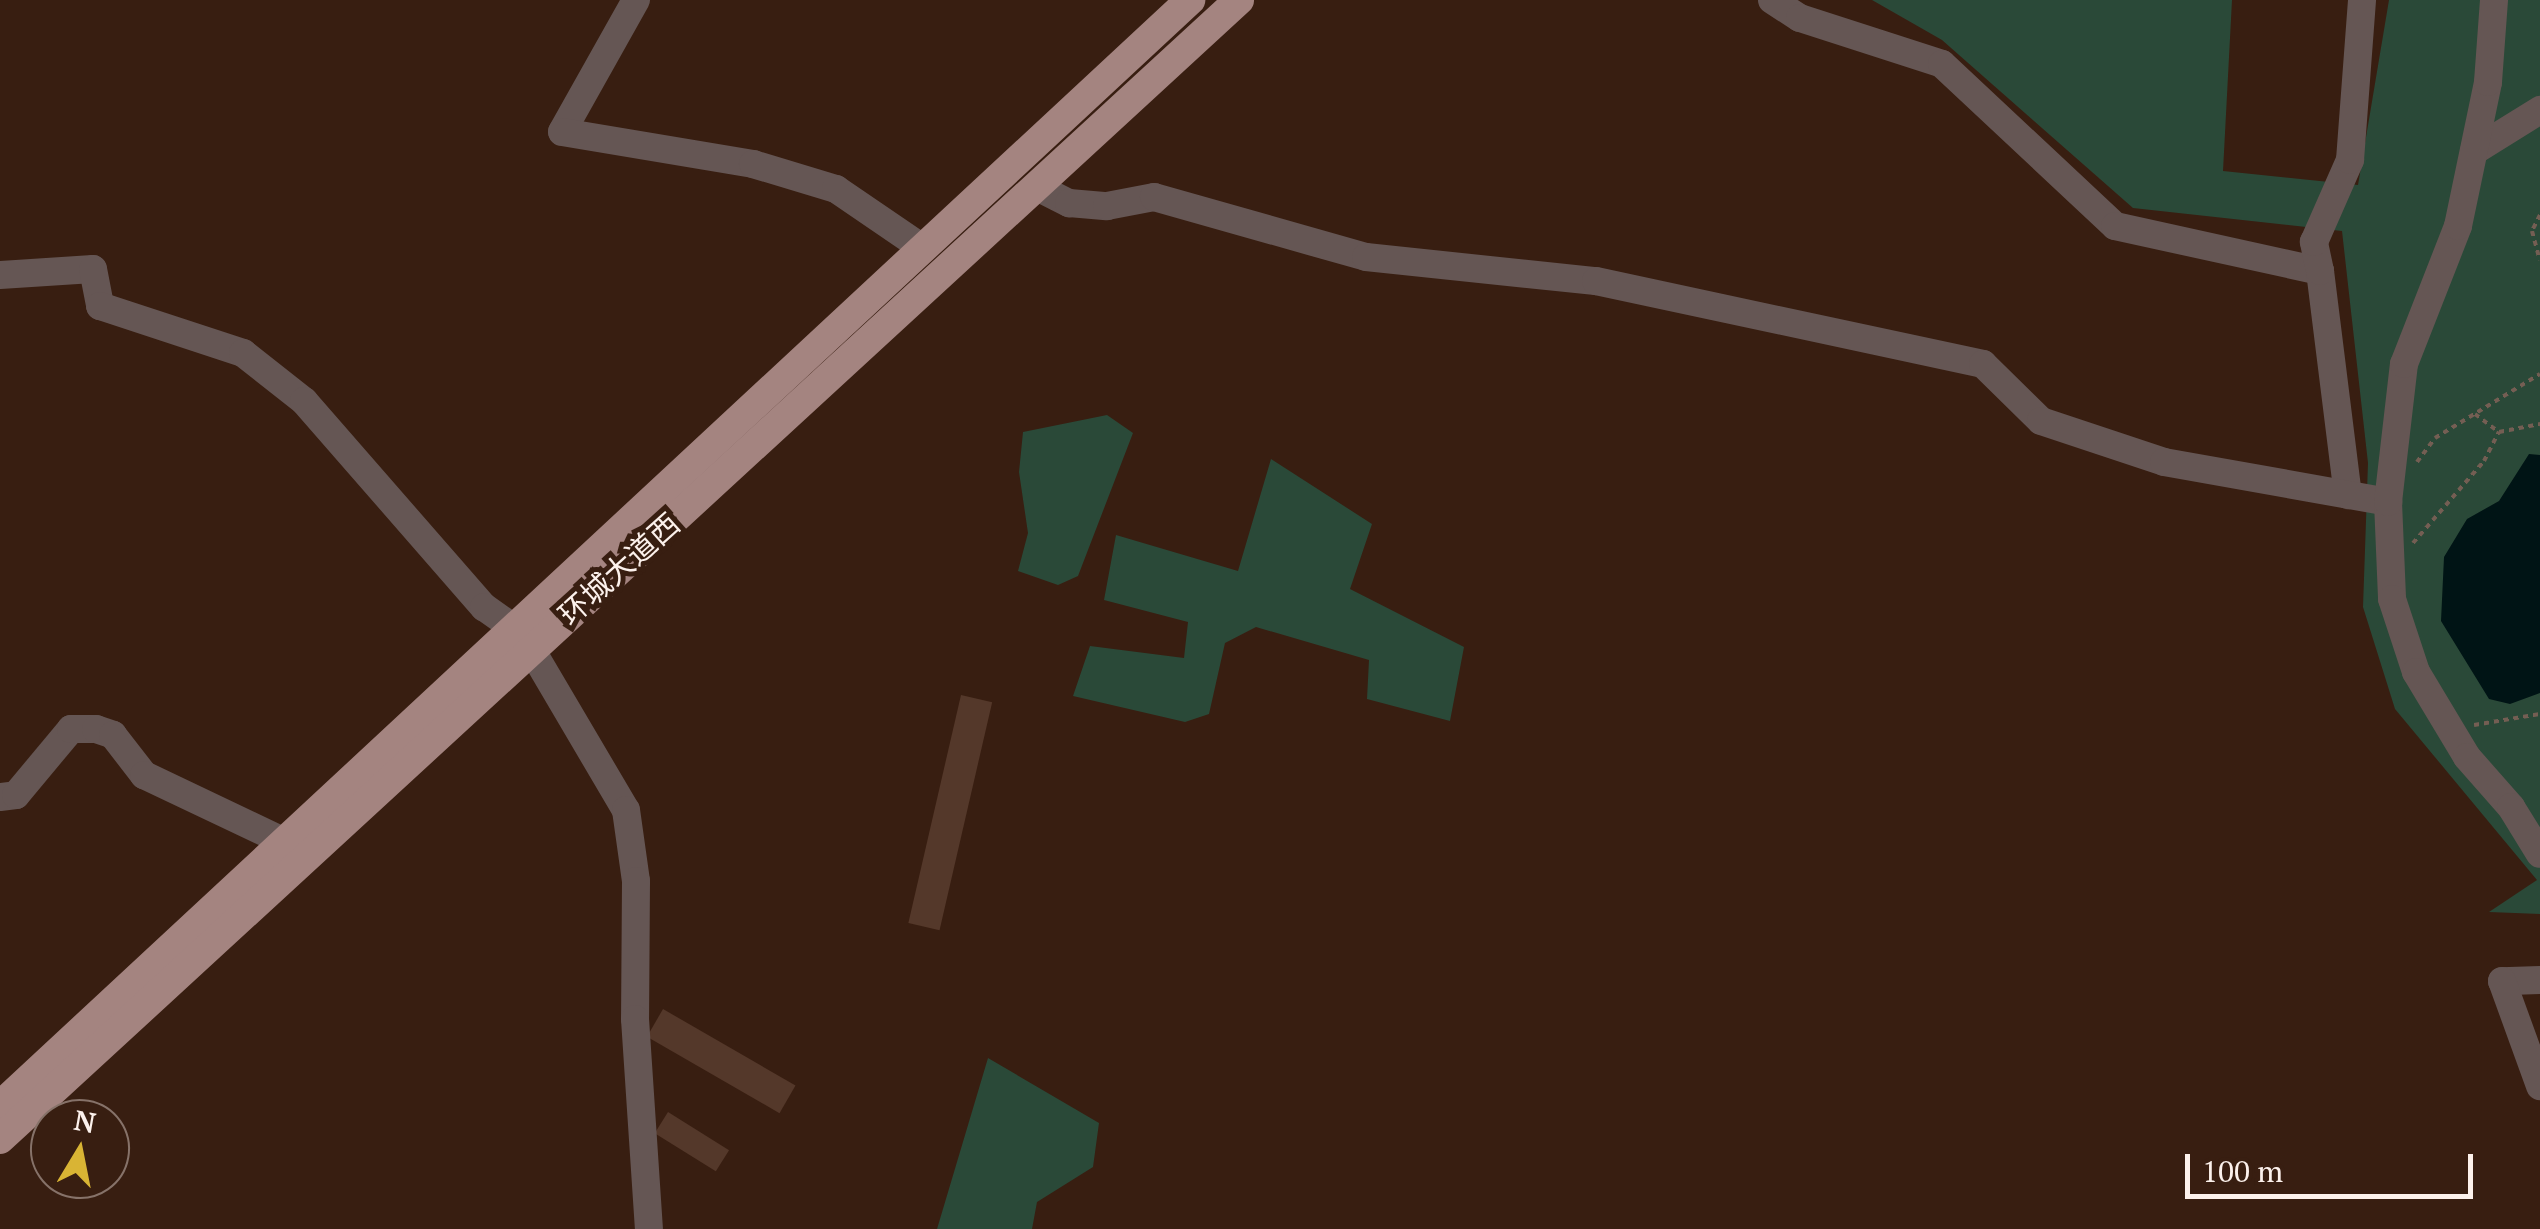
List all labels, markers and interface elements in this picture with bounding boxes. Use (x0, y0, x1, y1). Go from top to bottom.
street label: 环城大道西 (551, 505, 687, 633)
north arrow (30, 1099, 130, 1199)
text: N (71, 1101, 99, 1141)
scale bar (2190, 1134, 2478, 1196)
text: 100 m (2202, 1151, 2283, 1191)

